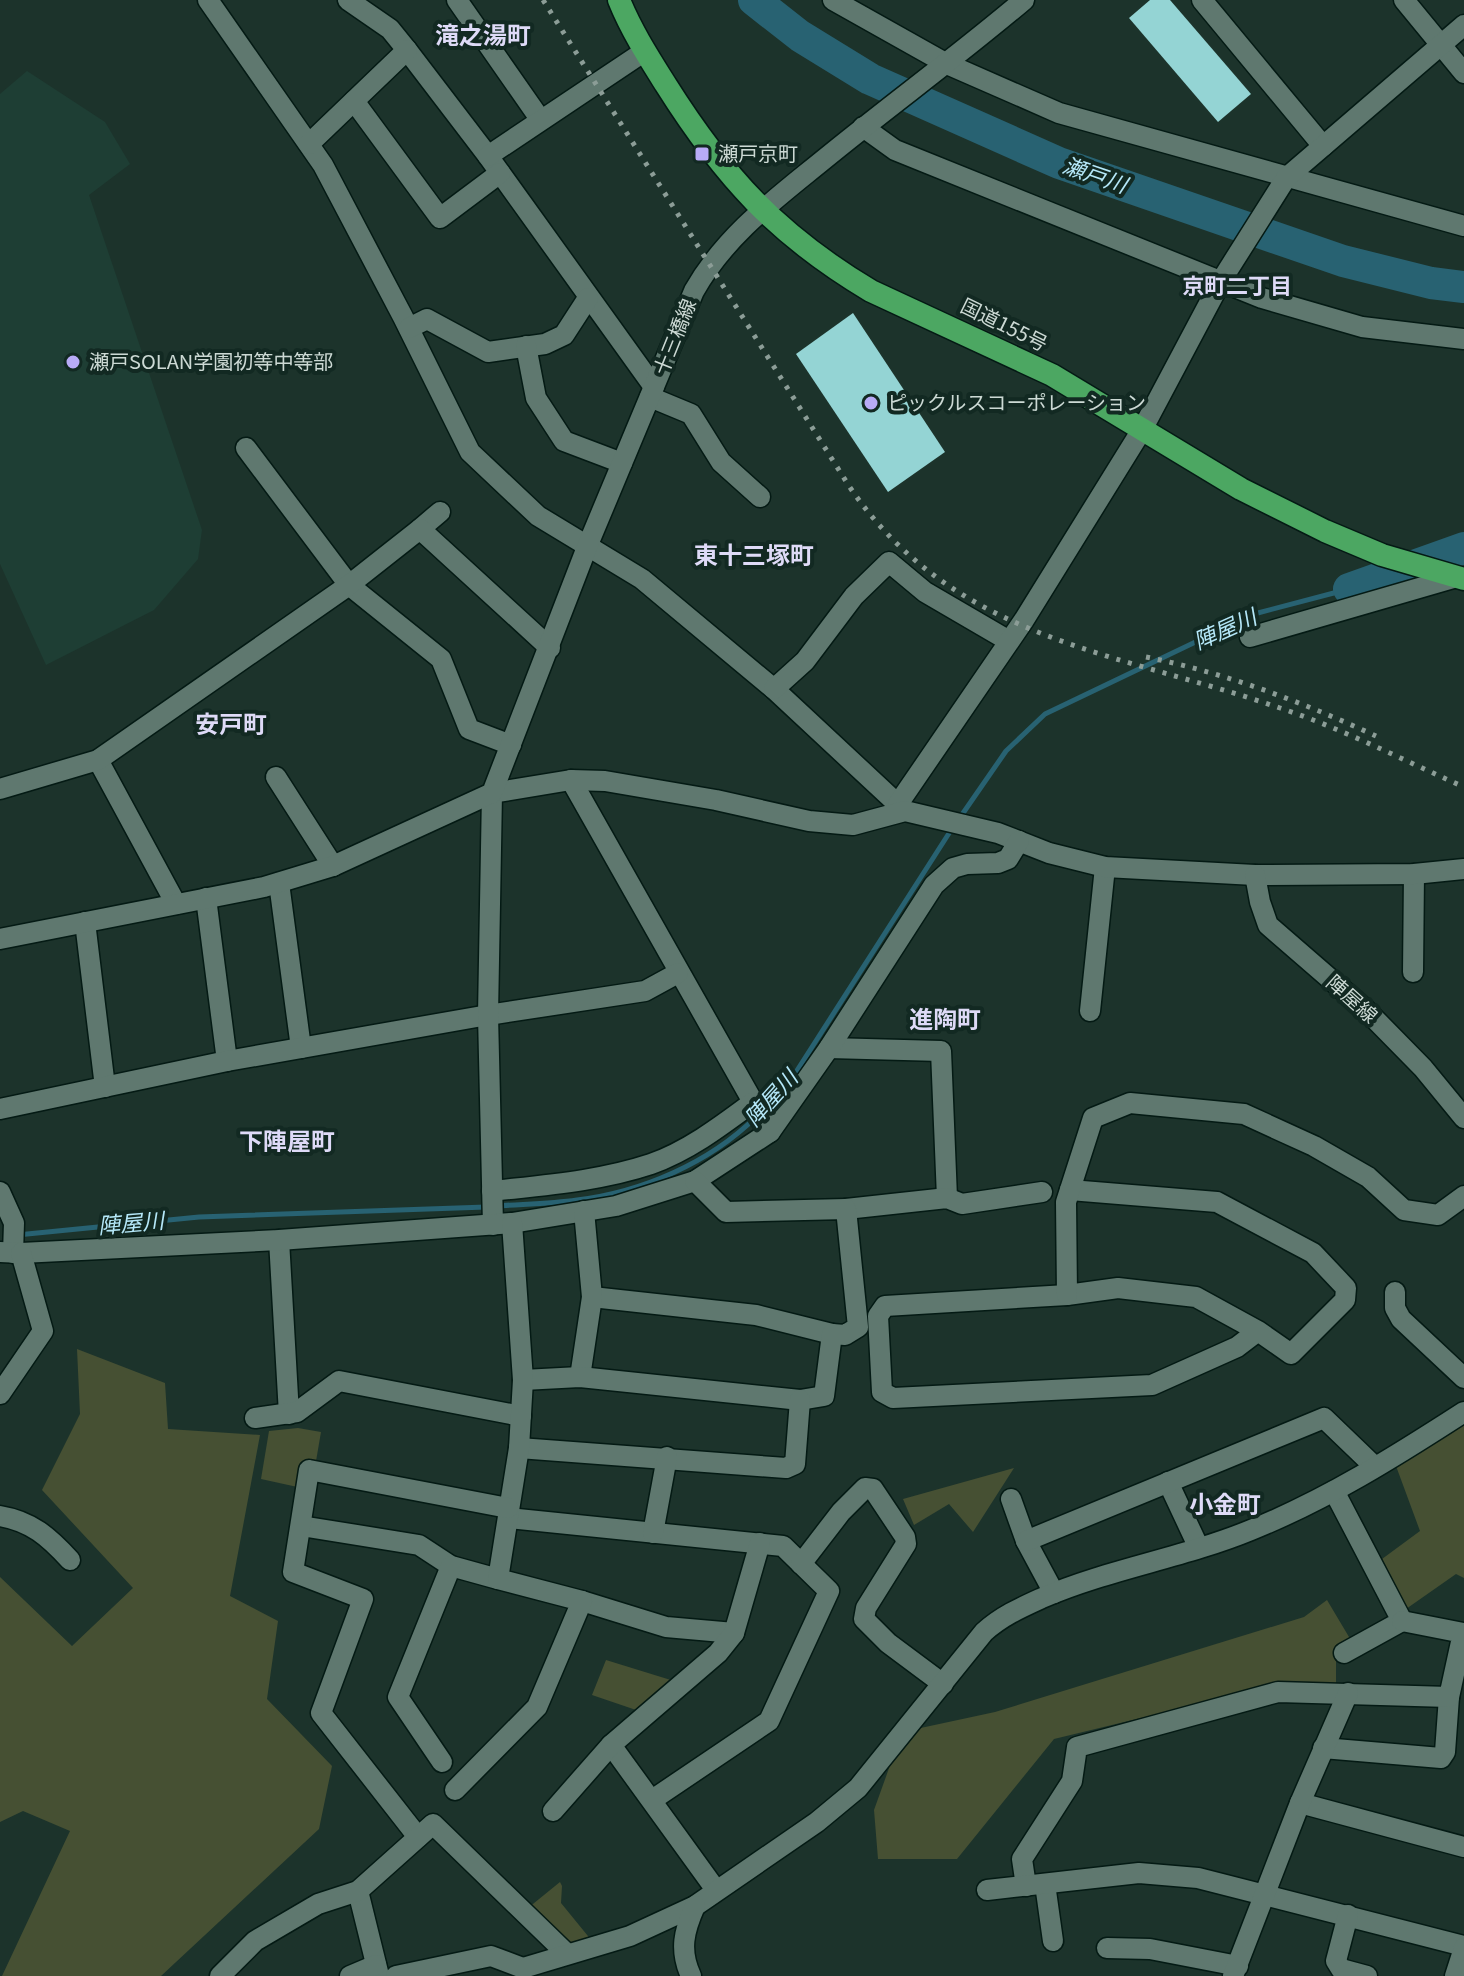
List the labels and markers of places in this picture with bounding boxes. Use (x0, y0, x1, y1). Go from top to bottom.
place label: 瀬戸京町 (718, 138, 798, 167)
marker: 瀬戸京町 (693, 145, 711, 163)
place label: 瀬戸SOLAN学園初等中等部 (89, 346, 333, 375)
marker: 瀬戸SOLAN学園初等中等部 (64, 353, 82, 371)
place label: ピックルスコーポレーション (887, 387, 1146, 416)
marker: ピックルスコーポレーション (862, 394, 880, 412)

